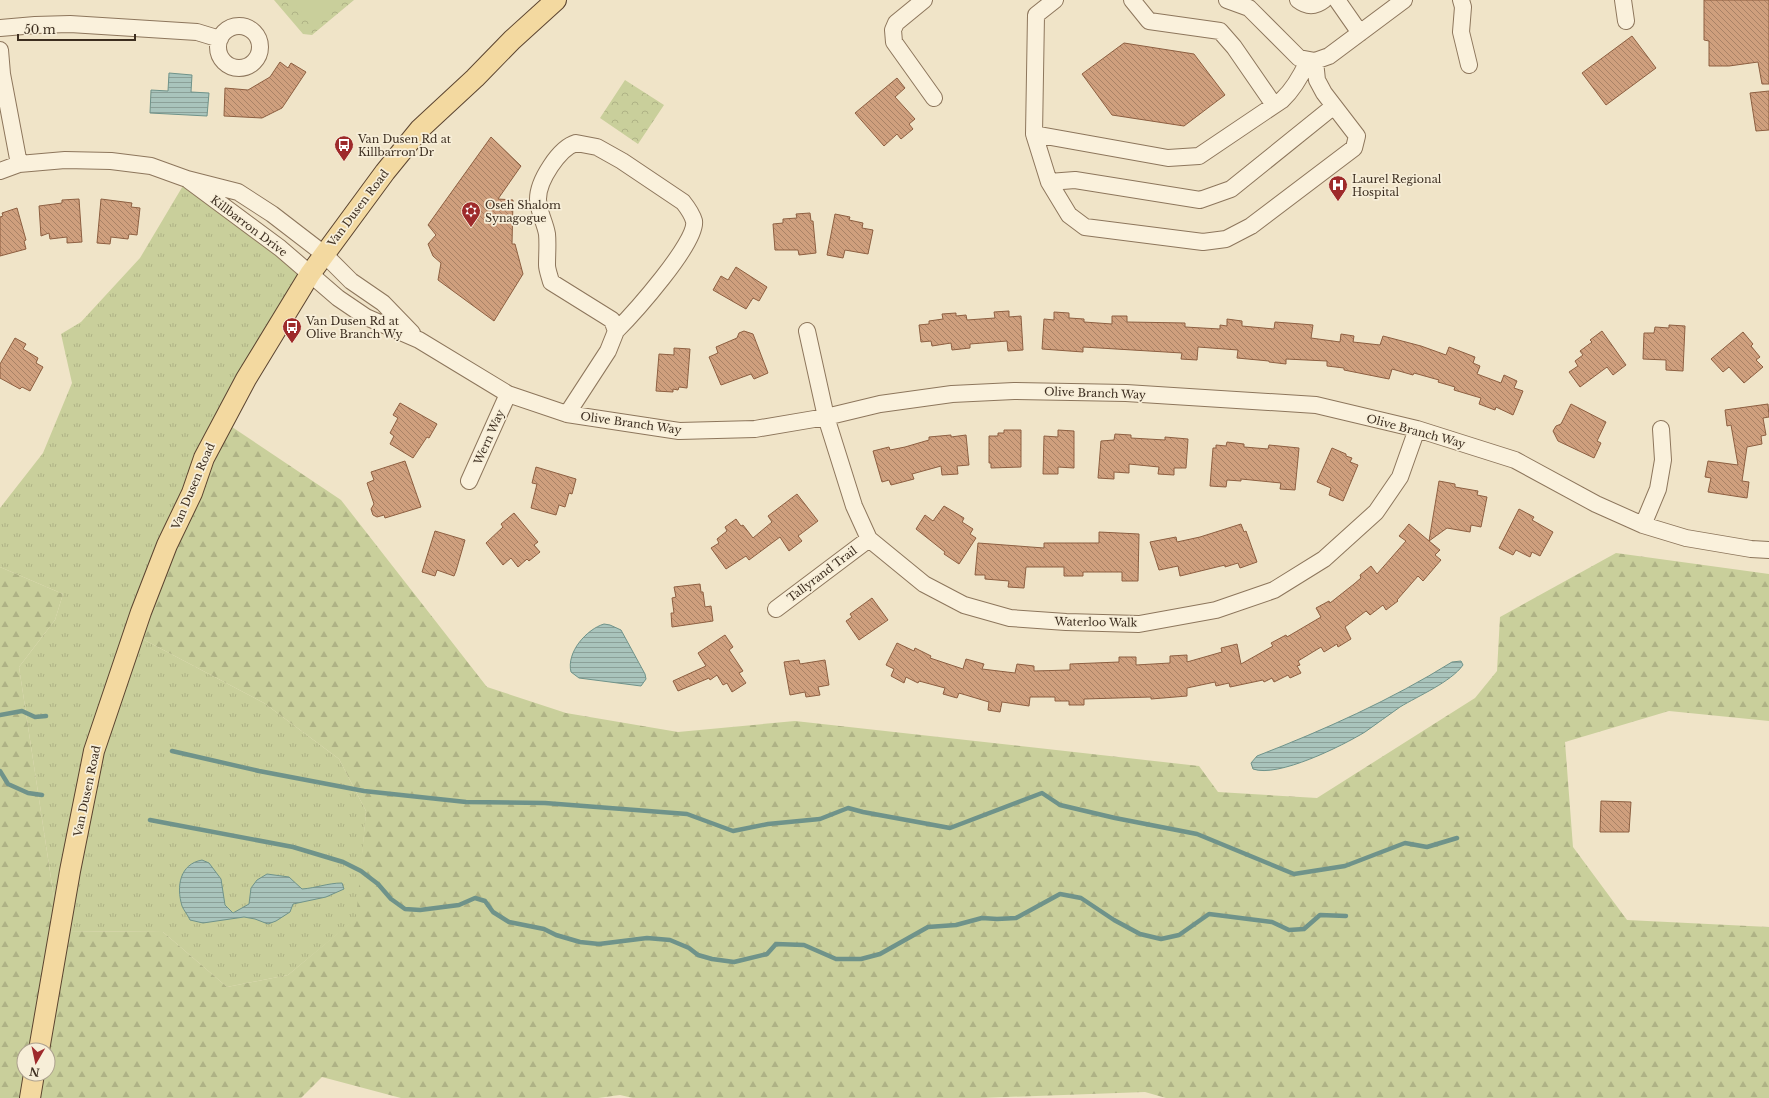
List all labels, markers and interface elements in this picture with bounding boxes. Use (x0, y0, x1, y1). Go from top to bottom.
scale bar (18, 16, 135, 42)
text: 50 m (24, 22, 56, 37)
place label: Van Dusen Rd at Killbarron Dr (357, 132, 452, 159)
bus stop icon: Van Dusen Rd at Killbarron Dr (333, 134, 355, 162)
street label: Van Dusen Road (324, 166, 392, 250)
place label: Laurel Regional Hospital (1352, 172, 1442, 199)
hospital icon: Laurel Regional Hospital (1327, 174, 1349, 202)
street label: Killbarron Drive (208, 193, 290, 259)
place label: Oseh Shalom Synagogue (485, 198, 561, 225)
synagogue icon: Oseh Shalom Synagogue (460, 200, 482, 228)
place label: Van Dusen Rd at Olive Branch Wy (305, 314, 403, 341)
bus stop icon: Van Dusen Rd at Olive Branch Wy (281, 316, 303, 344)
street label: Olive Branch Way (1044, 384, 1146, 402)
street label: Wern Way (470, 407, 507, 468)
street label: Olive Branch Way (580, 409, 682, 437)
street label: Olive Branch Way (1365, 411, 1467, 451)
street label: Van Dusen Road (168, 440, 218, 532)
street label: Tallyrand Trail (784, 543, 860, 605)
street label: Waterloo Walk (1053, 614, 1138, 630)
street label: Van Dusen Road (70, 744, 104, 839)
north arrow (16, 1042, 56, 1082)
text: N (28, 1064, 41, 1080)

